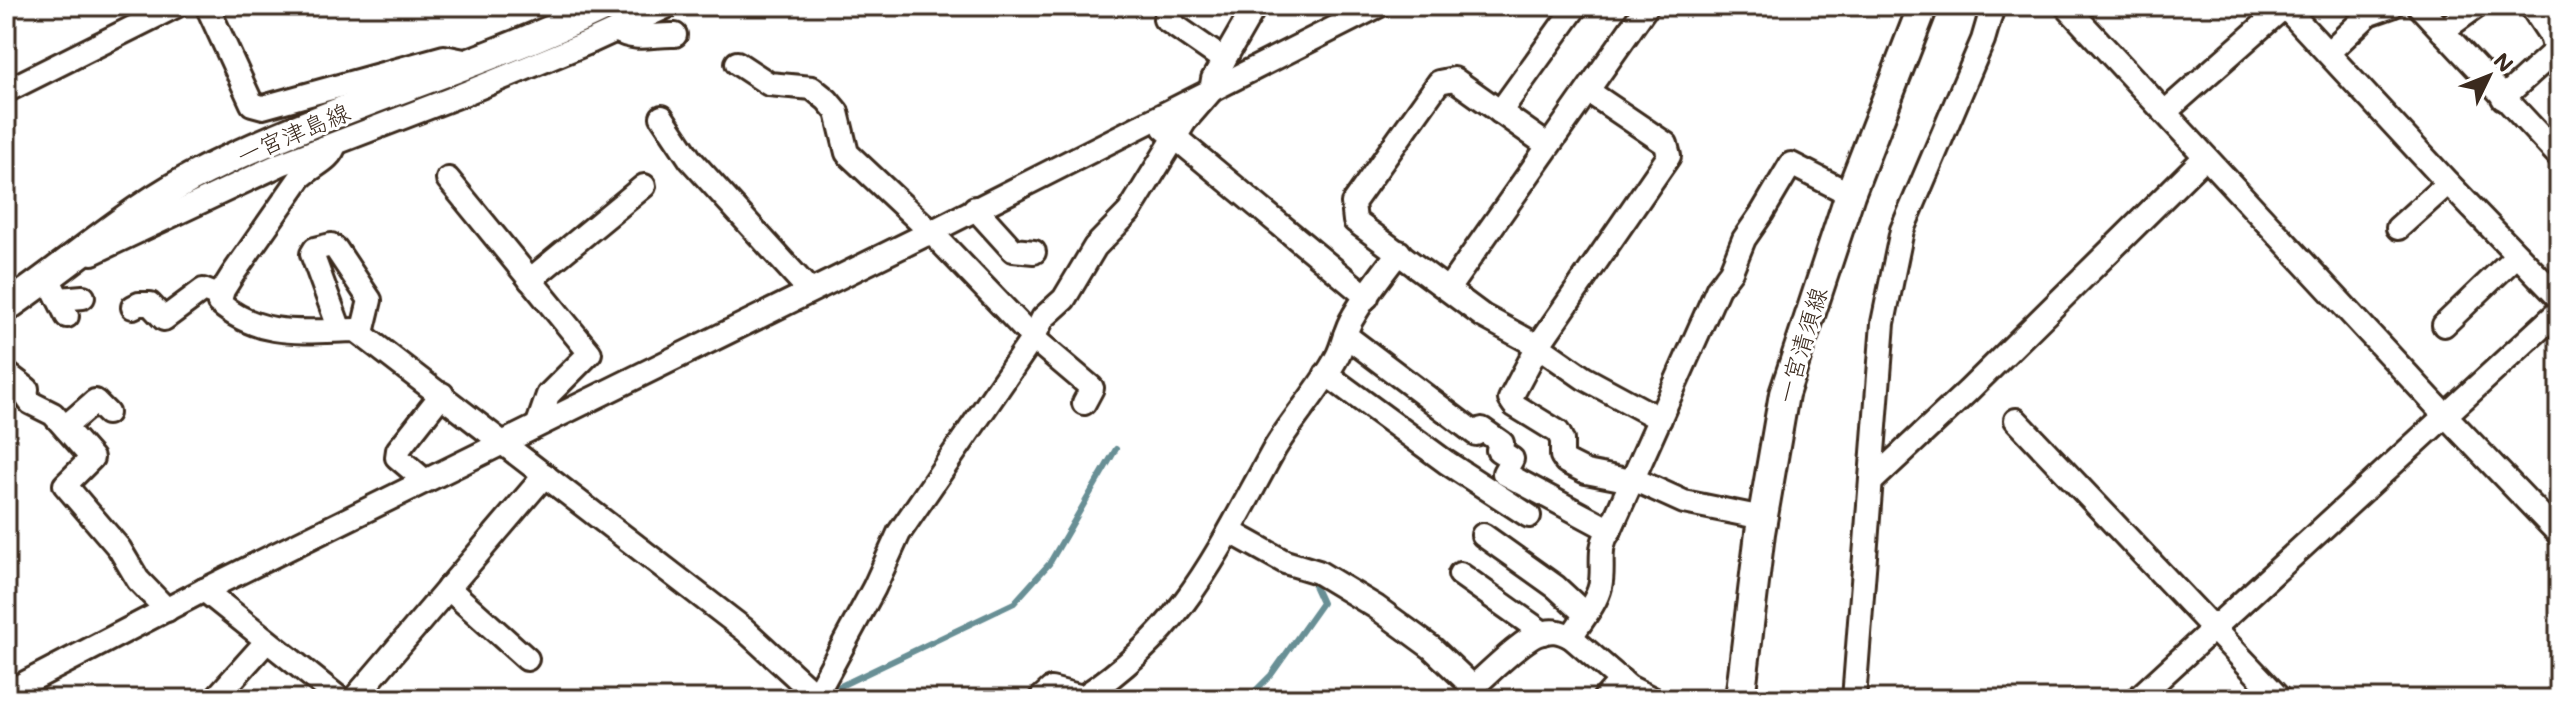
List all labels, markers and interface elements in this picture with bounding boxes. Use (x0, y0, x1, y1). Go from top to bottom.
north arrow (2449, 36, 2529, 116)
text: N (2488, 46, 2520, 78)
street label: 一宮津島線 (232, 95, 354, 171)
street label: 一宮清須線 (1769, 283, 1833, 407)

